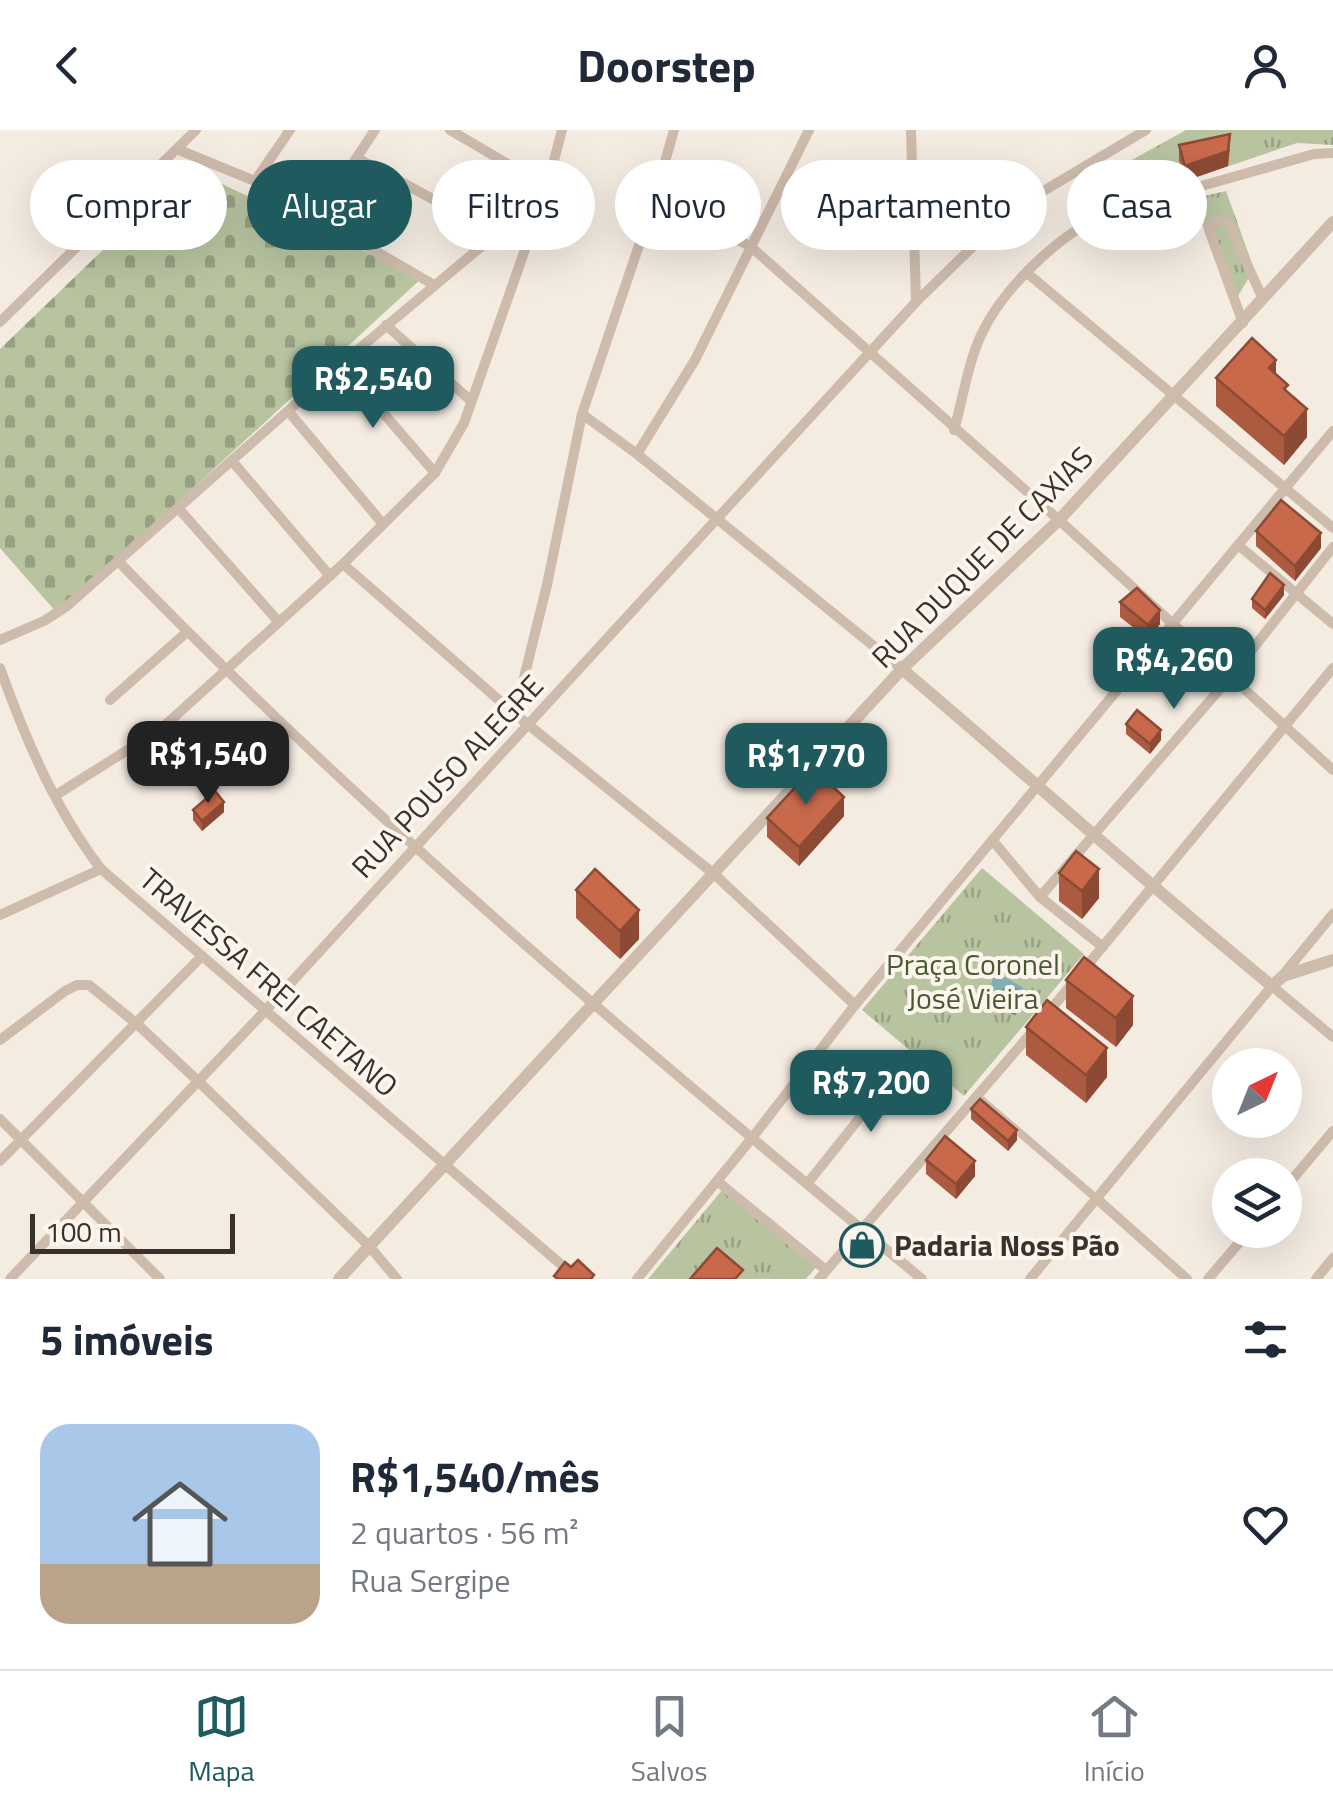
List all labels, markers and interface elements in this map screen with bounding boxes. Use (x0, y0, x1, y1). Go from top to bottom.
text: Doorstep (577, 31, 756, 99)
icon: back (40, 38, 95, 93)
icon: person (1238, 38, 1293, 93)
chip: Comprar (30, 160, 227, 250)
chip: Alugar (247, 160, 412, 250)
chip: Filtros (432, 160, 595, 250)
chip: Novo (615, 160, 761, 250)
chip: Apartamento (781, 160, 1047, 250)
chip: Casa (1067, 160, 1207, 250)
pin: R$2,540 (281, 346, 465, 431)
text: R$2,540 (314, 354, 432, 402)
street label: RUA DUQUE DE CAXIAS (860, 435, 1104, 679)
pin: R$4,260 (1082, 627, 1266, 712)
text: R$4,260 (1115, 635, 1233, 683)
street label: RUA POUSO ALEGRE (340, 664, 554, 888)
pin: R$1,540 (116, 721, 300, 806)
pin: R$1,770 (714, 723, 898, 808)
text: R$1,540 (149, 729, 267, 777)
text: R$1,770 (747, 731, 865, 779)
street label: TRAVESSA FREI CAETANO (129, 856, 409, 1108)
park label: Praça Coronel José Vieira (886, 941, 1060, 1021)
north arrow (1212, 1048, 1302, 1138)
map controls (1212, 1048, 1302, 1248)
pin: R$7,200 (779, 1050, 963, 1135)
text: R$7,200 (812, 1058, 930, 1106)
button: layers (1212, 1158, 1302, 1248)
scale bar (30, 1209, 235, 1254)
text: 100 m (45, 1210, 122, 1253)
shop icon: Padaria Noss Pão (839, 1222, 885, 1268)
place label: Padaria Noss Pão (894, 1222, 1120, 1268)
text: 5 imóveis (40, 1307, 214, 1371)
icon: filters (1238, 1312, 1293, 1367)
text: R$1,540/mês (350, 1444, 600, 1508)
icon: home (120, 1464, 240, 1584)
icon: heart (1238, 1497, 1293, 1552)
text: 2 quartos · 56 m² (350, 1508, 579, 1556)
text: Rua Sergipe (350, 1556, 511, 1604)
tab: Mapa (188, 1689, 254, 1792)
tab: Salvos (631, 1689, 707, 1792)
tab: Início (1084, 1689, 1145, 1792)

